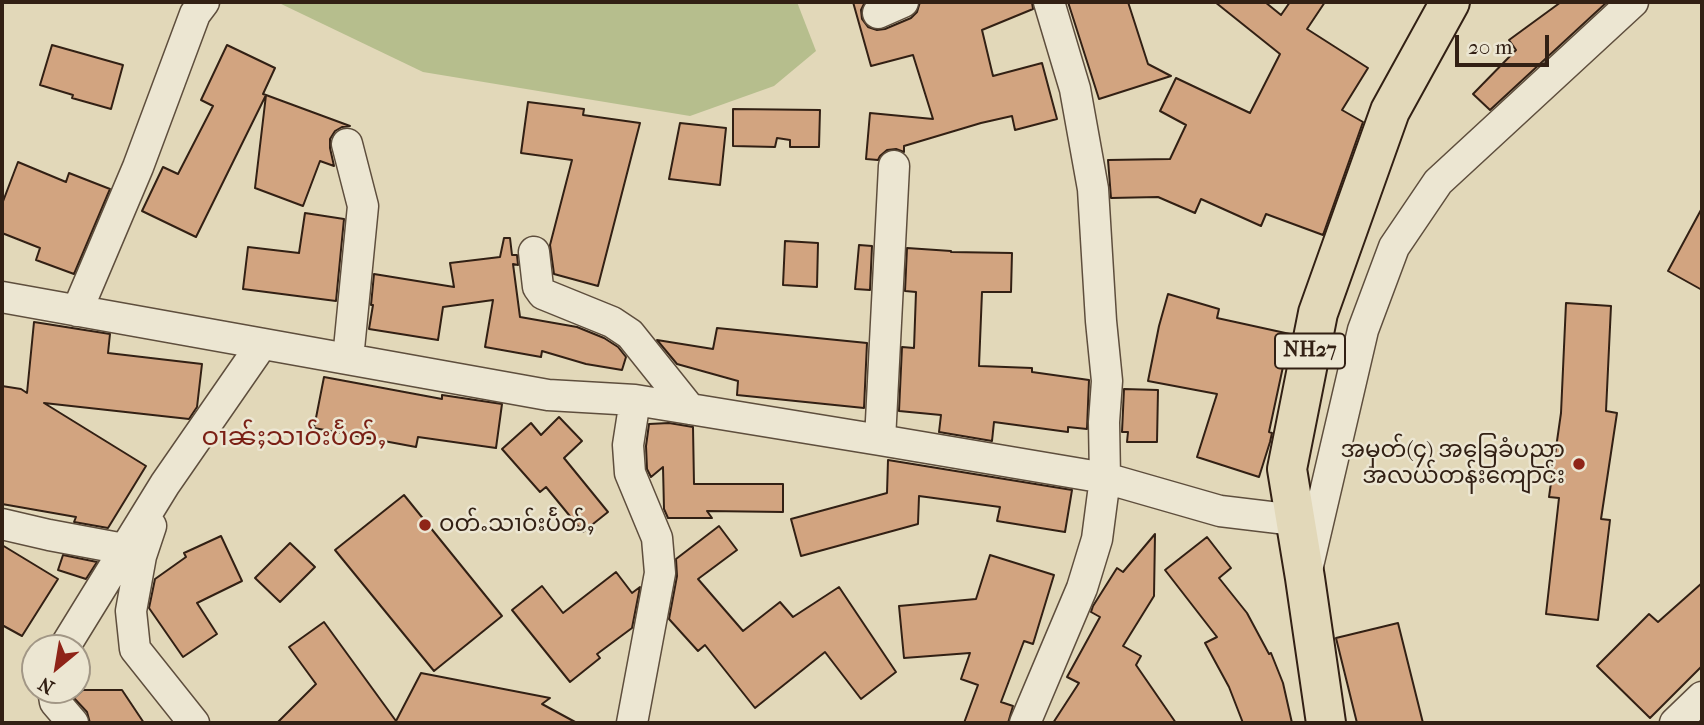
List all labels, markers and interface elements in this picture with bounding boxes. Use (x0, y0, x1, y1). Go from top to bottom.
scale bar (1459, 21, 1554, 65)
text: 20 m (1468, 35, 1512, 59)
road number: NH27 (1275, 334, 1345, 368)
district label: ဝၢၼ်ႈသၢဝ်းပႅတ်ႇ (202, 423, 386, 455)
place label: အမှတ်(၄) အခြေခံပညာ အလယ်တန်းကျောင်း (1340, 437, 1565, 491)
marker: အမှတ်(၄) အခြေခံပညာ အလယ်တန်းကျောင်း (1571, 456, 1587, 472)
place label: ဝတ်ႉသၢဝ်းပႅတ်ႇ (439, 511, 595, 539)
marker: ဝတ်ႉသၢဝ်းပႅတ်ႇ (417, 517, 433, 533)
north arrow (21, 634, 91, 704)
text: N (35, 672, 58, 699)

